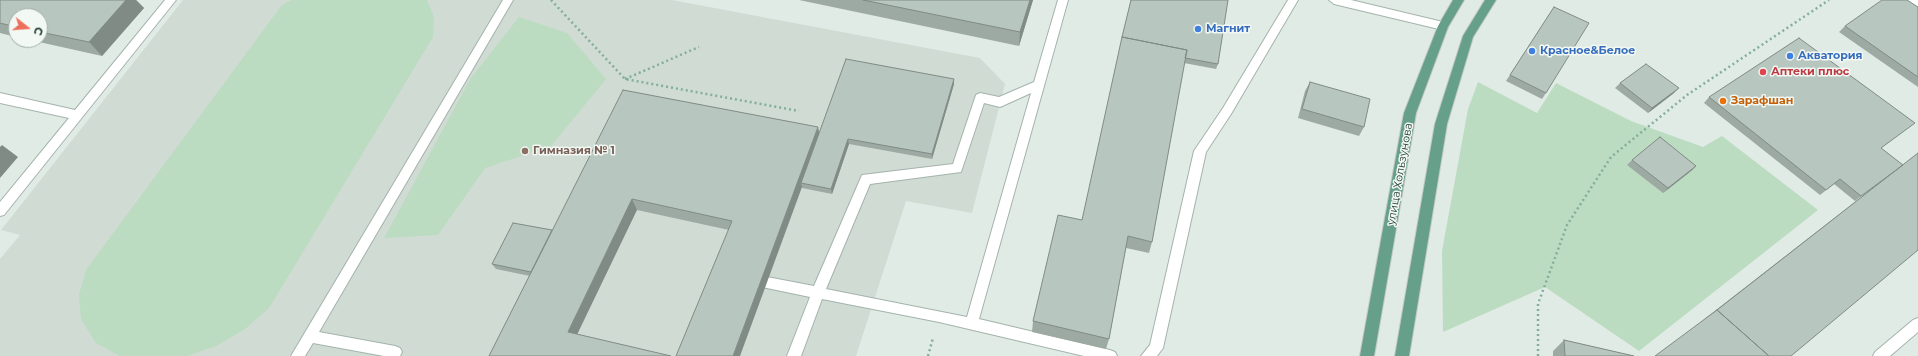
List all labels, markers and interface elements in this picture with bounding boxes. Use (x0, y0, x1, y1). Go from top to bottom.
north arrow (8, 8, 48, 48)
place label: Магнит (1206, 22, 1250, 36)
marker: Магнит (1193, 24, 1203, 34)
text: С (31, 25, 46, 37)
place label: Красное&Белое (1540, 44, 1635, 58)
marker: Красное&Белое (1527, 46, 1537, 56)
place label: Акватория (1798, 49, 1863, 63)
marker: Акватория (1785, 51, 1795, 61)
place label: Аптеки плюс (1771, 65, 1849, 79)
marker: Аптеки плюс (1758, 67, 1768, 77)
place label: Зарафшан (1731, 94, 1793, 108)
marker: Зарафшан (1718, 96, 1728, 106)
street label: улица Хользунова (1385, 122, 1415, 226)
place label: Гимназия № 1 (533, 144, 615, 158)
marker: Гимназия № 1 (520, 146, 530, 156)

